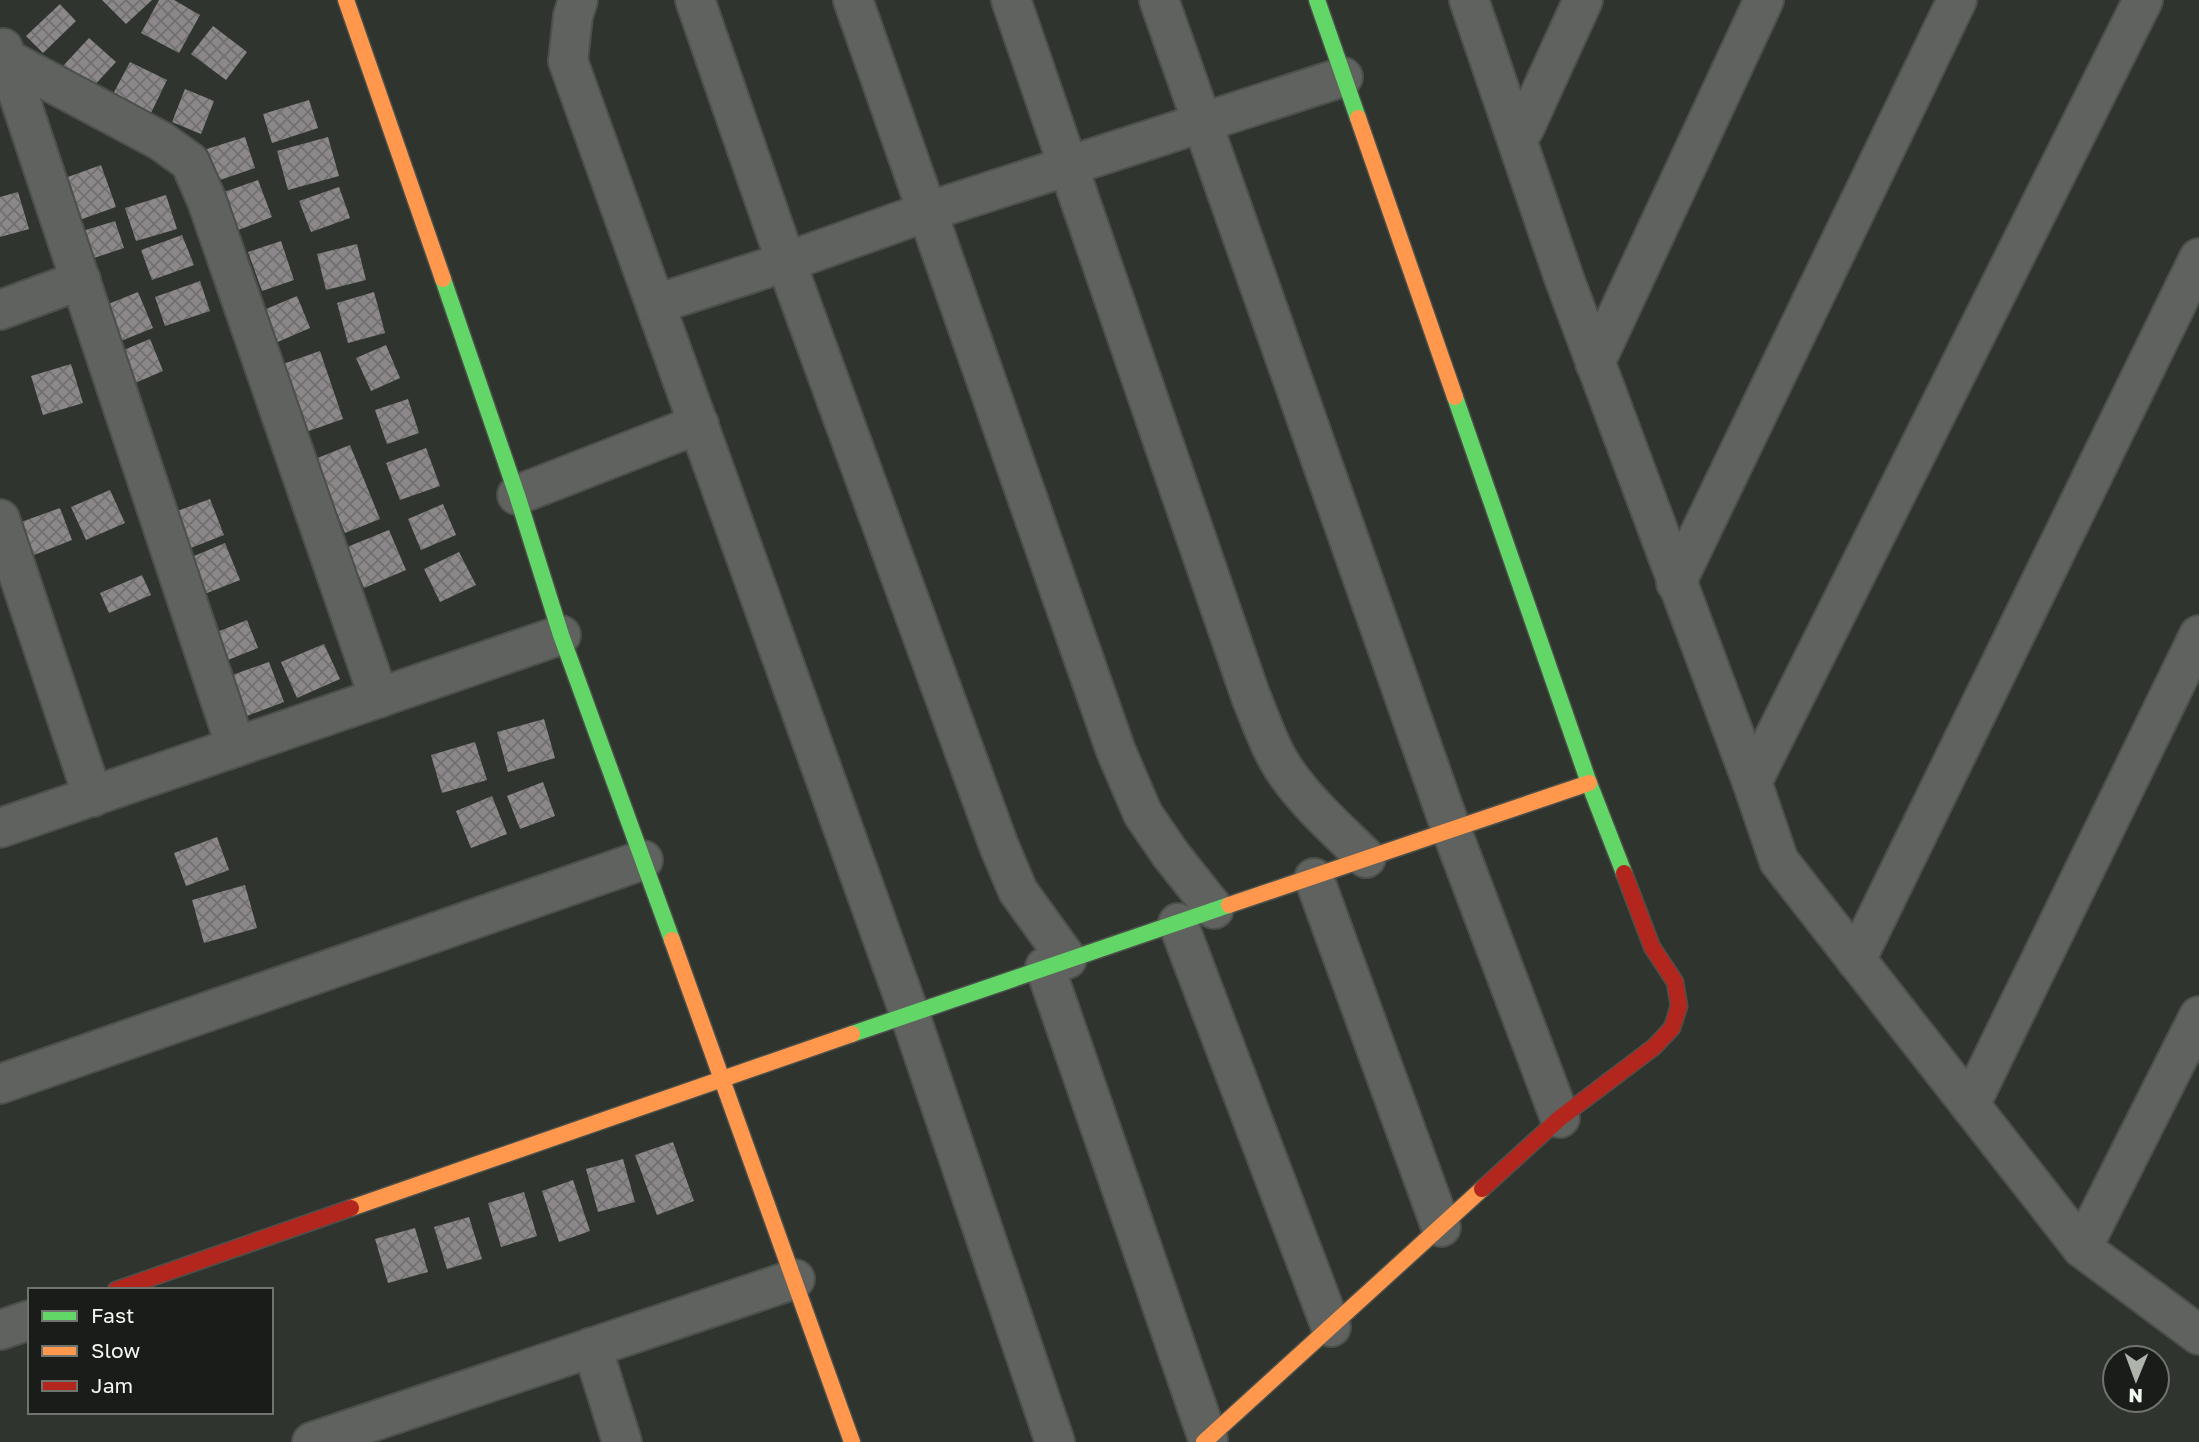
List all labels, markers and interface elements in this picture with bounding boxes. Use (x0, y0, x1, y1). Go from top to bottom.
legend (28, 1288, 273, 1414)
text: Fast (91, 1302, 134, 1328)
text: Slow (91, 1337, 140, 1363)
north arrow (2101, 1344, 2171, 1414)
text: Jam (91, 1372, 133, 1398)
text: N (2128, 1385, 2143, 1408)

